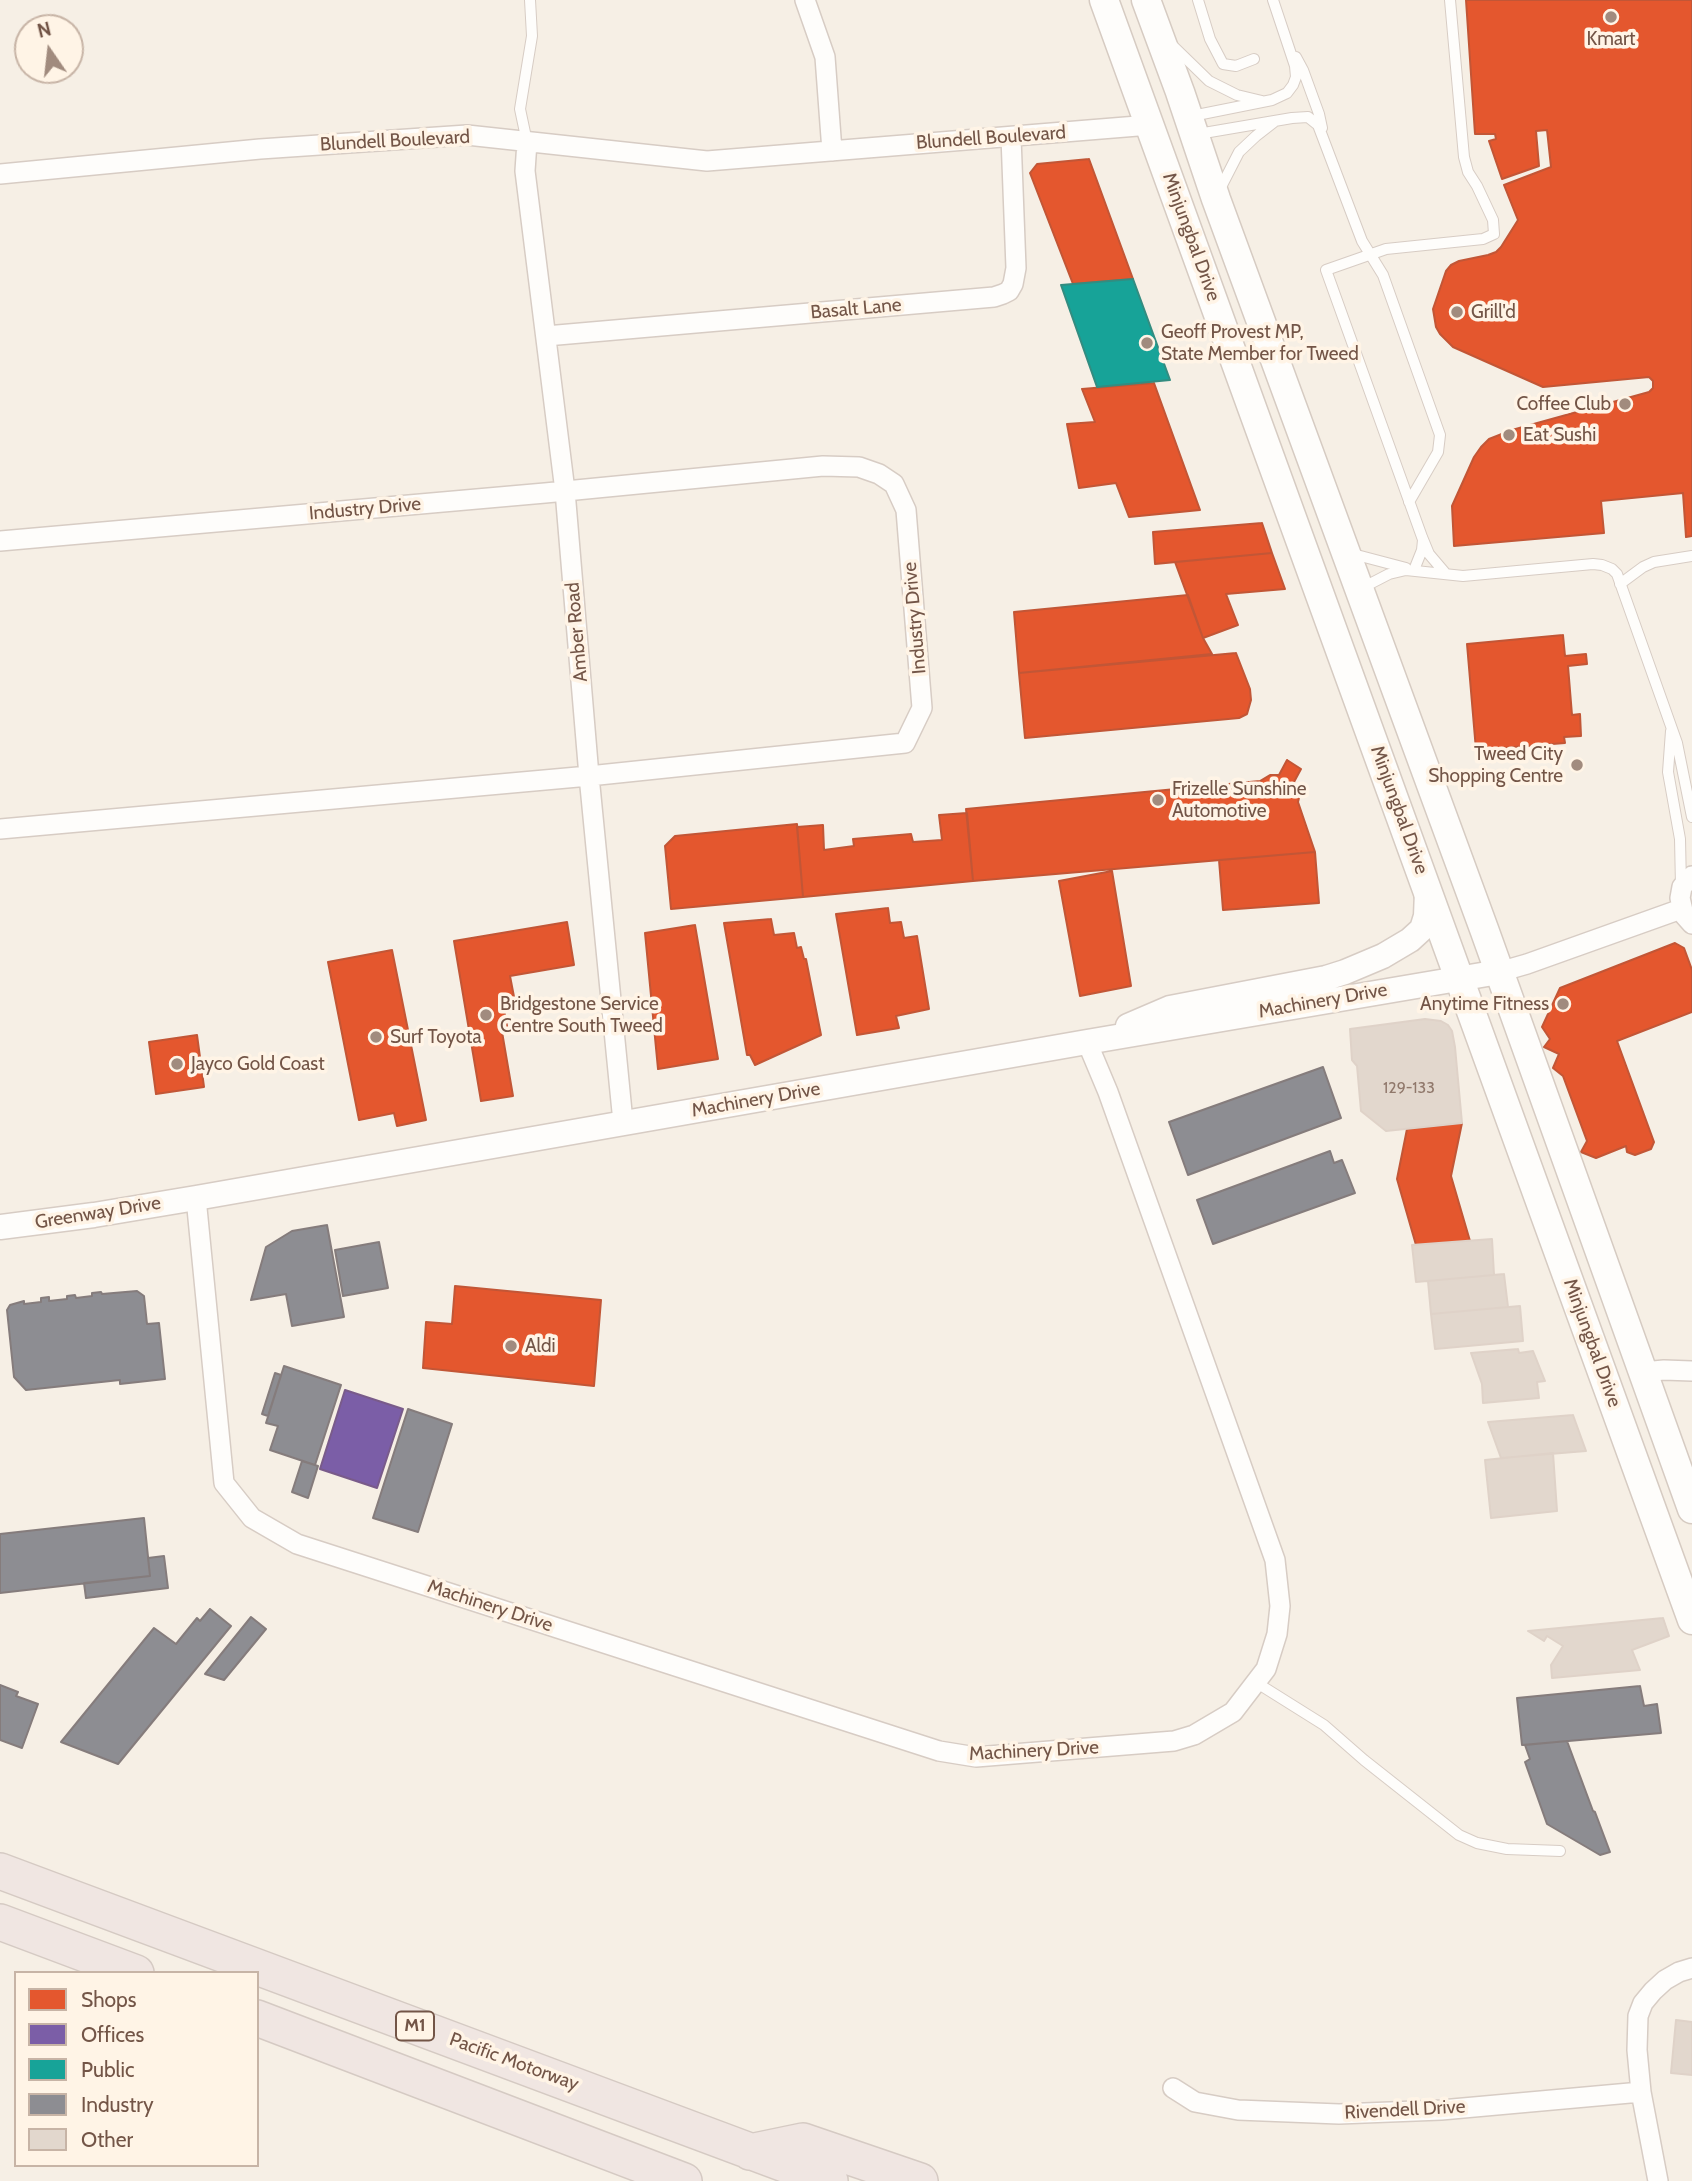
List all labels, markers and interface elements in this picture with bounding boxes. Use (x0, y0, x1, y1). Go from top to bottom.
marker: Kmart (1603, 9, 1619, 25)
north arrow (14, 14, 84, 84)
text: N (35, 17, 54, 43)
place label: Kmart (1587, 28, 1635, 50)
street label: Blundell Boulevard (915, 121, 1067, 155)
street label: Blundell Boulevard (319, 126, 471, 156)
street label: Minjungbal Drive (1157, 170, 1225, 304)
street label: Basalt Lane (809, 294, 903, 324)
place label: Grill'd (1471, 301, 1516, 323)
marker: Grill'd (1449, 304, 1465, 320)
place label: Geoff Provest MP, State Member for Tweed (1161, 321, 1359, 365)
marker: Geoff Provest MP, State Member for Tweed (1139, 335, 1155, 351)
place label: Coffee Club (1516, 393, 1611, 415)
marker: Coffee Club (1617, 396, 1633, 412)
place label: Eat Sushi (1523, 424, 1596, 446)
marker: Eat Sushi (1501, 427, 1517, 443)
street label: Industry Drive (308, 493, 422, 525)
street label: Industry Drive (899, 561, 931, 675)
street label: Amber Road (561, 581, 593, 683)
street label: Minjungbal Drive (1365, 743, 1433, 877)
place label: Tweed City Shopping Centre (1428, 743, 1563, 787)
marker: Tweed City Shopping Centre (1569, 757, 1585, 773)
place label: Frizelle Sunshine Automotive (1172, 778, 1307, 822)
marker: Frizelle Sunshine Automotive (1150, 792, 1166, 808)
street label: Machinery Drive (1257, 978, 1389, 1024)
place label: Bridgestone Service Centre South Tweed (500, 993, 663, 1037)
place label: Anytime Fitness (1420, 993, 1549, 1015)
marker: Anytime Fitness (1555, 996, 1571, 1012)
marker: Bridgestone Service Centre South Tweed (478, 1007, 494, 1023)
place label: Surf Toyota (390, 1026, 482, 1048)
marker: Surf Toyota (368, 1029, 384, 1045)
place label: Jayco Gold Coast (191, 1053, 325, 1075)
marker: Jayco Gold Coast (169, 1056, 185, 1072)
street label: Machinery Drive (690, 1077, 822, 1123)
house number: 129-133 (1383, 1078, 1435, 1098)
street label: Greenway Drive (33, 1192, 163, 1234)
street label: Minjungbal Drive (1558, 1276, 1626, 1410)
place label: Aldi (525, 1335, 556, 1357)
marker: Aldi (503, 1338, 519, 1354)
street label: Machinery Drive (425, 1575, 555, 1637)
street label: Machinery Drive (968, 1736, 1100, 1766)
legend (14, 1971, 259, 2167)
text: Shops (81, 1987, 136, 2012)
road number: M1 (396, 2012, 434, 2040)
text: Offices (81, 2022, 144, 2047)
street label: Pacific Motorway (446, 2028, 582, 2096)
text: Public (81, 2057, 135, 2082)
text: Industry (81, 2092, 154, 2117)
street label: Rivendell Drive (1344, 2095, 1466, 2125)
text: Other (81, 2127, 133, 2152)

